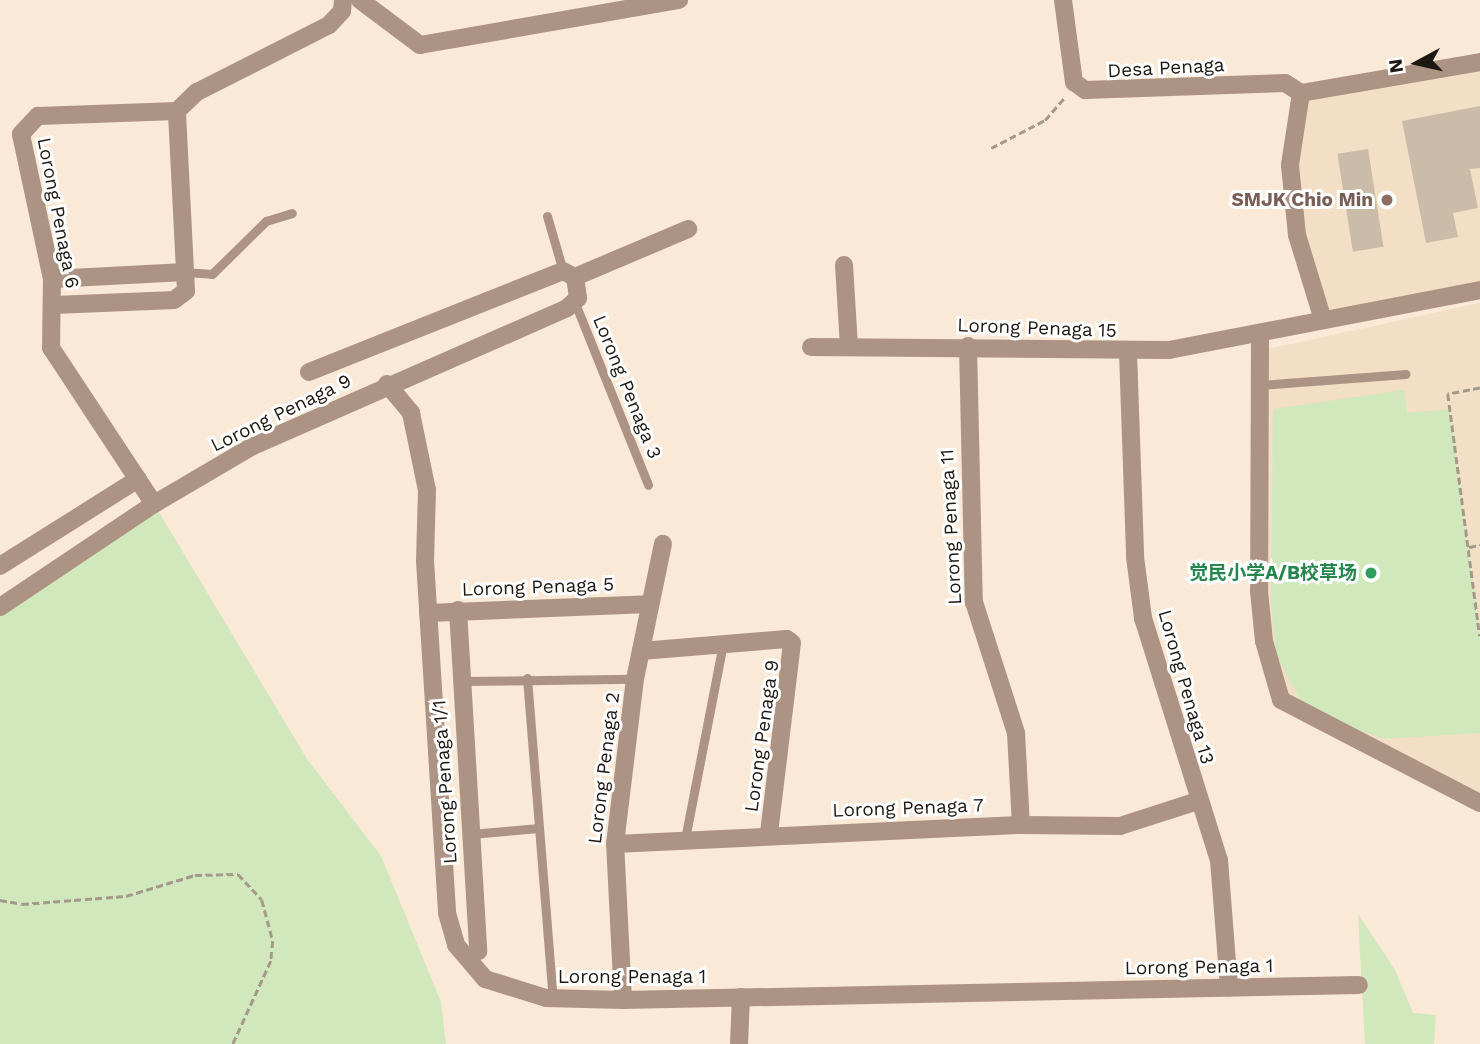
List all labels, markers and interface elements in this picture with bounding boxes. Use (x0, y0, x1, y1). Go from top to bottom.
north arrow (1382, 28, 1452, 98)
street label: Desa Penaga (1107, 54, 1225, 82)
text: N (1383, 57, 1408, 75)
street label: Lorong Penaga 6 (32, 136, 84, 290)
place label: SMJK Chio Min (1231, 189, 1373, 211)
marker: SMJK Chio Min (1379, 192, 1395, 208)
street label: Lorong Penaga 3 (588, 312, 666, 462)
street label: Lorong Penaga 15 (956, 314, 1118, 342)
street label: Lorong Penaga 9 (207, 369, 355, 457)
street label: Lorong Penaga 11 (936, 448, 966, 606)
place label: 觉民小学A/B校草场 (1189, 562, 1357, 584)
marker: 觉民小学A/B校草场 (1363, 565, 1379, 581)
street label: Lorong Penaga 5 (461, 573, 615, 601)
street label: Lorong Penaga 13 (1153, 607, 1219, 767)
street label: Lorong Penaga 9 (740, 658, 784, 814)
street label: Lorong Penaga 2 (583, 691, 625, 845)
street label: Lorong Penaga 1/1 (428, 699, 462, 865)
street label: Lorong Penaga 7 (831, 794, 985, 822)
street label: Lorong Penaga 1 (1124, 954, 1274, 980)
street label: Lorong Penaga 1 (557, 966, 707, 988)

